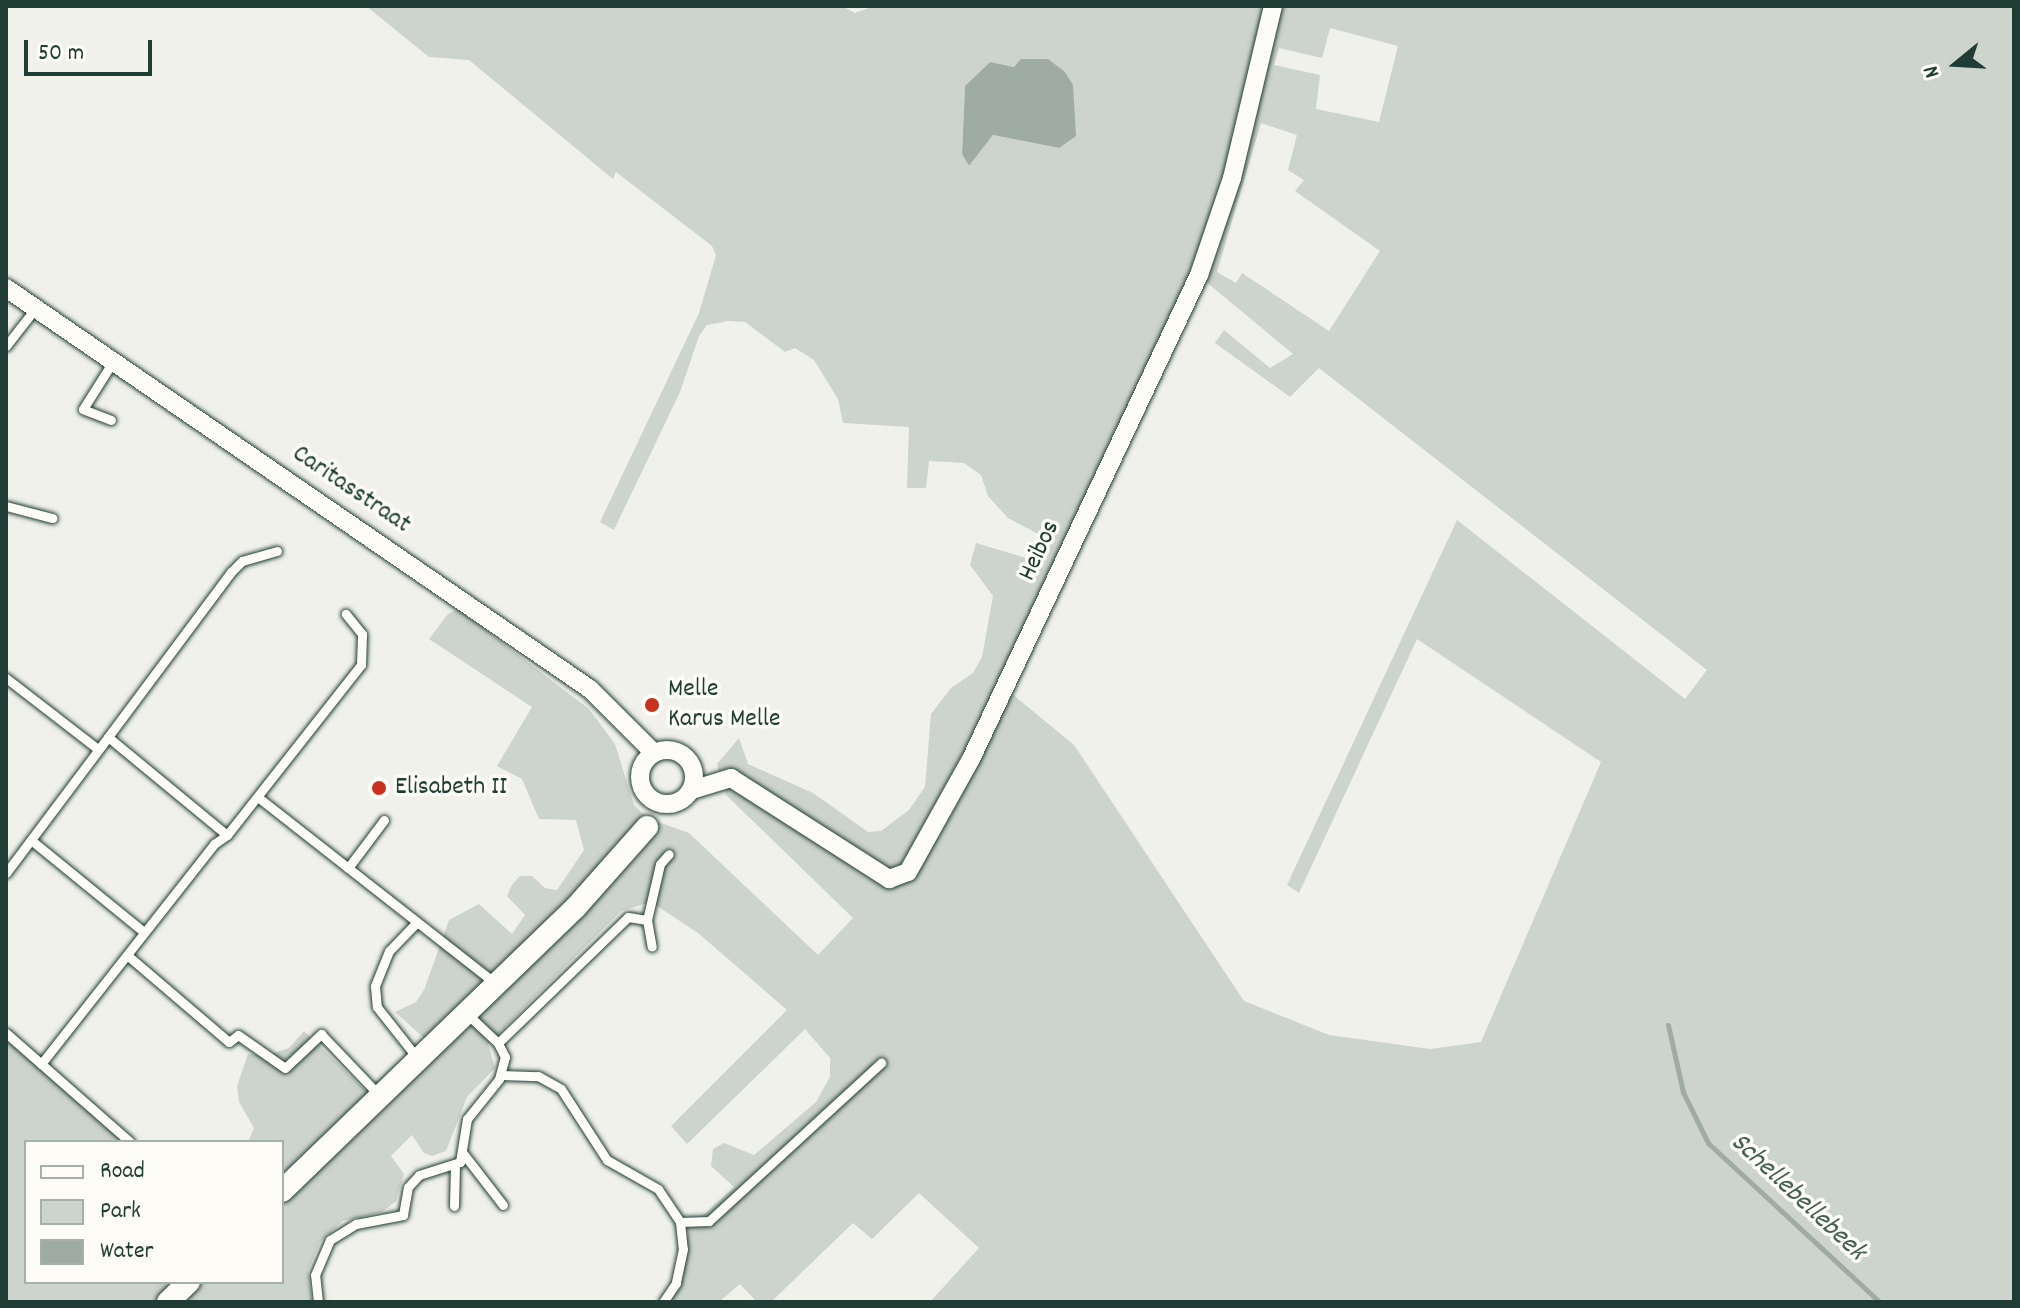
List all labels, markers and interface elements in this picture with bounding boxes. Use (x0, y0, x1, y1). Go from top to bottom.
scale bar (28, 24, 156, 74)
north arrow (1916, 24, 1996, 104)
text: 50 m (38, 37, 84, 71)
text: N (1916, 62, 1949, 82)
street label: Caritasstraat (286, 439, 416, 541)
street label: Heibos (1012, 516, 1068, 586)
place label: Melle Karus Melle (668, 674, 780, 736)
marker: Melle Karus Melle (643, 696, 661, 714)
place label: Elisabeth II (395, 772, 507, 804)
marker: Elisabeth II (370, 779, 388, 797)
water label: Schellebellebeek (1722, 1127, 1872, 1269)
legend (24, 1140, 284, 1284)
text: Road (100, 1155, 145, 1189)
text: Park (100, 1195, 141, 1229)
text: Water (100, 1235, 153, 1269)

